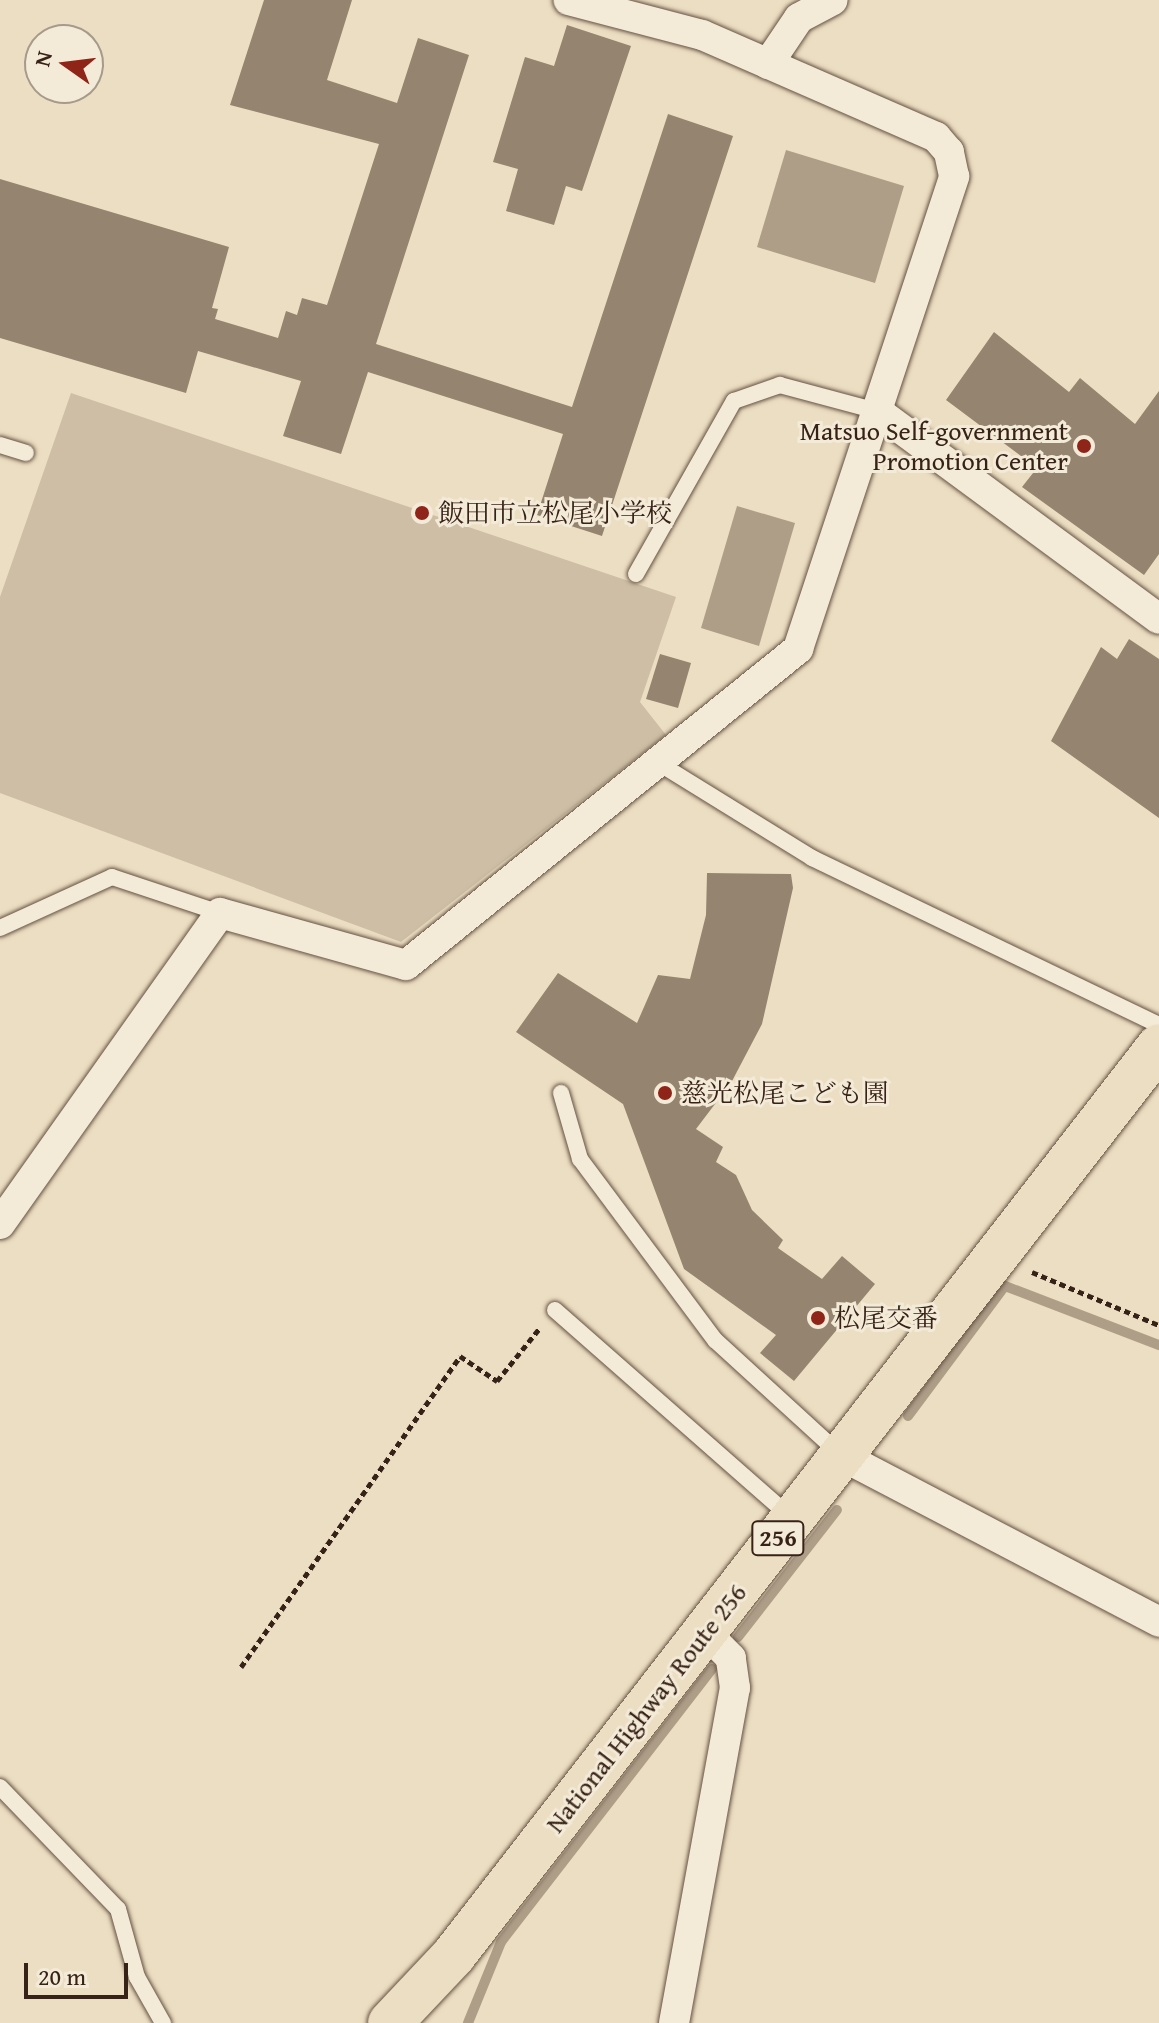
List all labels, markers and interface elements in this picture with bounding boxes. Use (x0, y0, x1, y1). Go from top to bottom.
north arrow (24, 24, 104, 104)
text: N (25, 48, 60, 70)
place label: Matsuo Self-government Promotion Center (800, 415, 1068, 476)
marker: Matsuo Self-government Promotion Center (1075, 437, 1093, 455)
place label: 飯田市立松尾小学校 (438, 497, 672, 529)
marker: 飯田市立松尾小学校 (413, 504, 431, 522)
place label: 慈光松尾こども園 (681, 1077, 889, 1109)
marker: 慈光松尾こども園 (656, 1084, 674, 1102)
place label: 松尾交番 (834, 1302, 938, 1334)
marker: 松尾交番 (809, 1309, 827, 1327)
road number: 256 (750, 1518, 806, 1558)
street label: National Highway Route 256 (539, 1577, 753, 1839)
scale bar (28, 1947, 132, 1997)
text: 20 m (38, 1959, 86, 1994)

